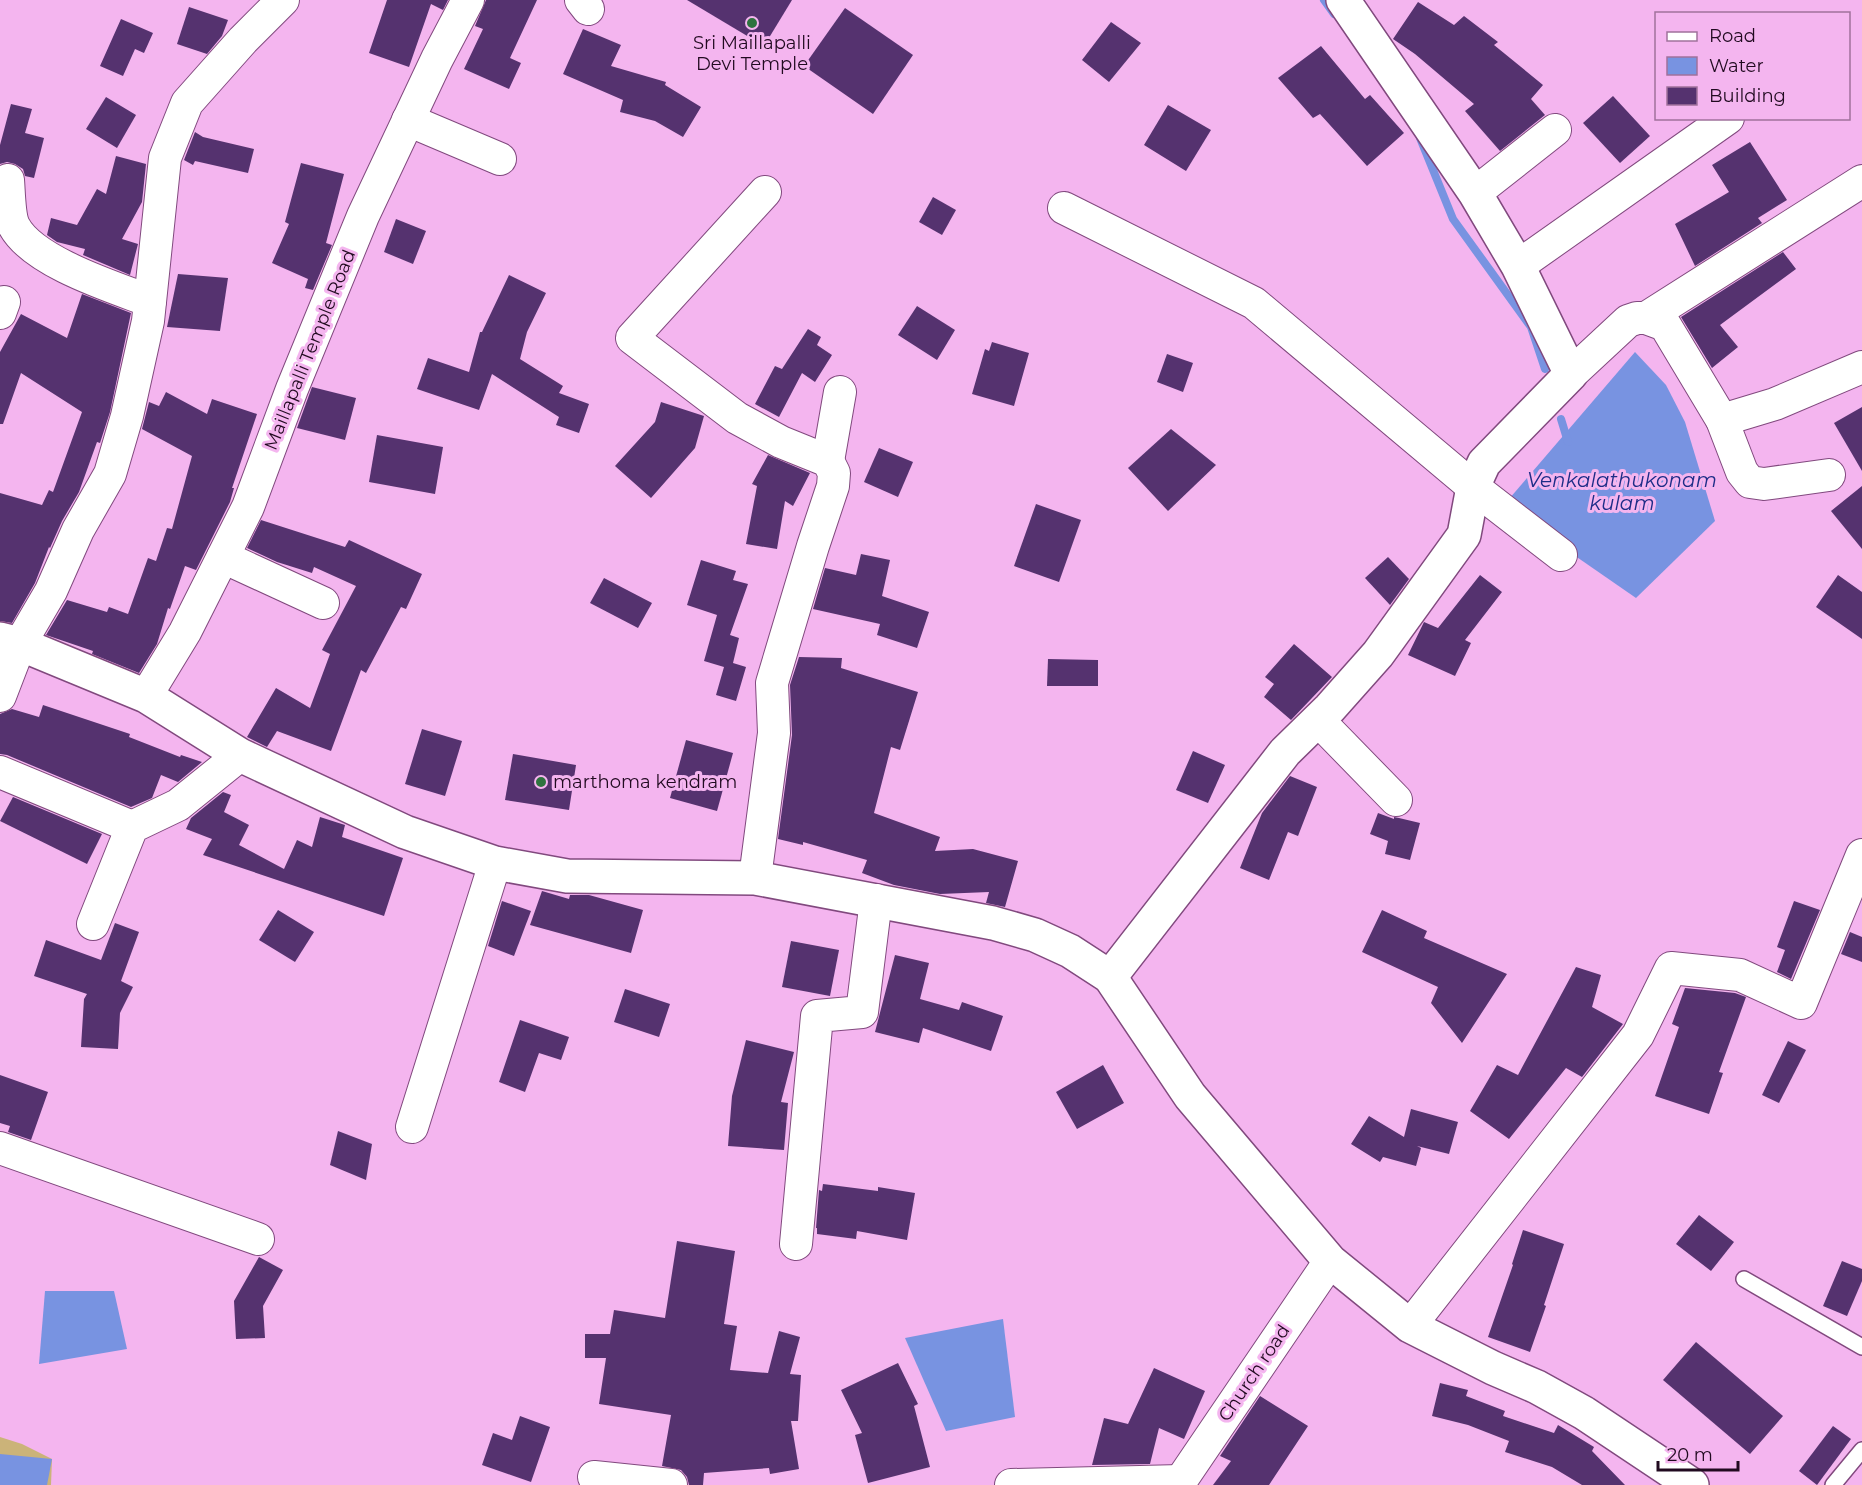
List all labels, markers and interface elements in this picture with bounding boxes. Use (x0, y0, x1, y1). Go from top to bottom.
legend (1655, 12, 1850, 120)
marker: Sri Maillapalli Devi Temple (745, 16, 759, 30)
text: Road (1709, 25, 1756, 47)
place label: Sri Maillapalli Devi Temple (693, 32, 811, 75)
text: Water (1709, 55, 1764, 77)
text: Building (1709, 85, 1786, 107)
street label: Maillapalli Temple Road (260, 247, 360, 453)
water label: Venkalathukonam kulam (1527, 468, 1717, 515)
place label: marthoma kendram (553, 771, 737, 793)
marker: marthoma kendram (534, 775, 548, 789)
street label: Church road (1214, 1320, 1294, 1426)
scale bar (1658, 1434, 1738, 1472)
text: 20 m (1667, 1444, 1713, 1466)

